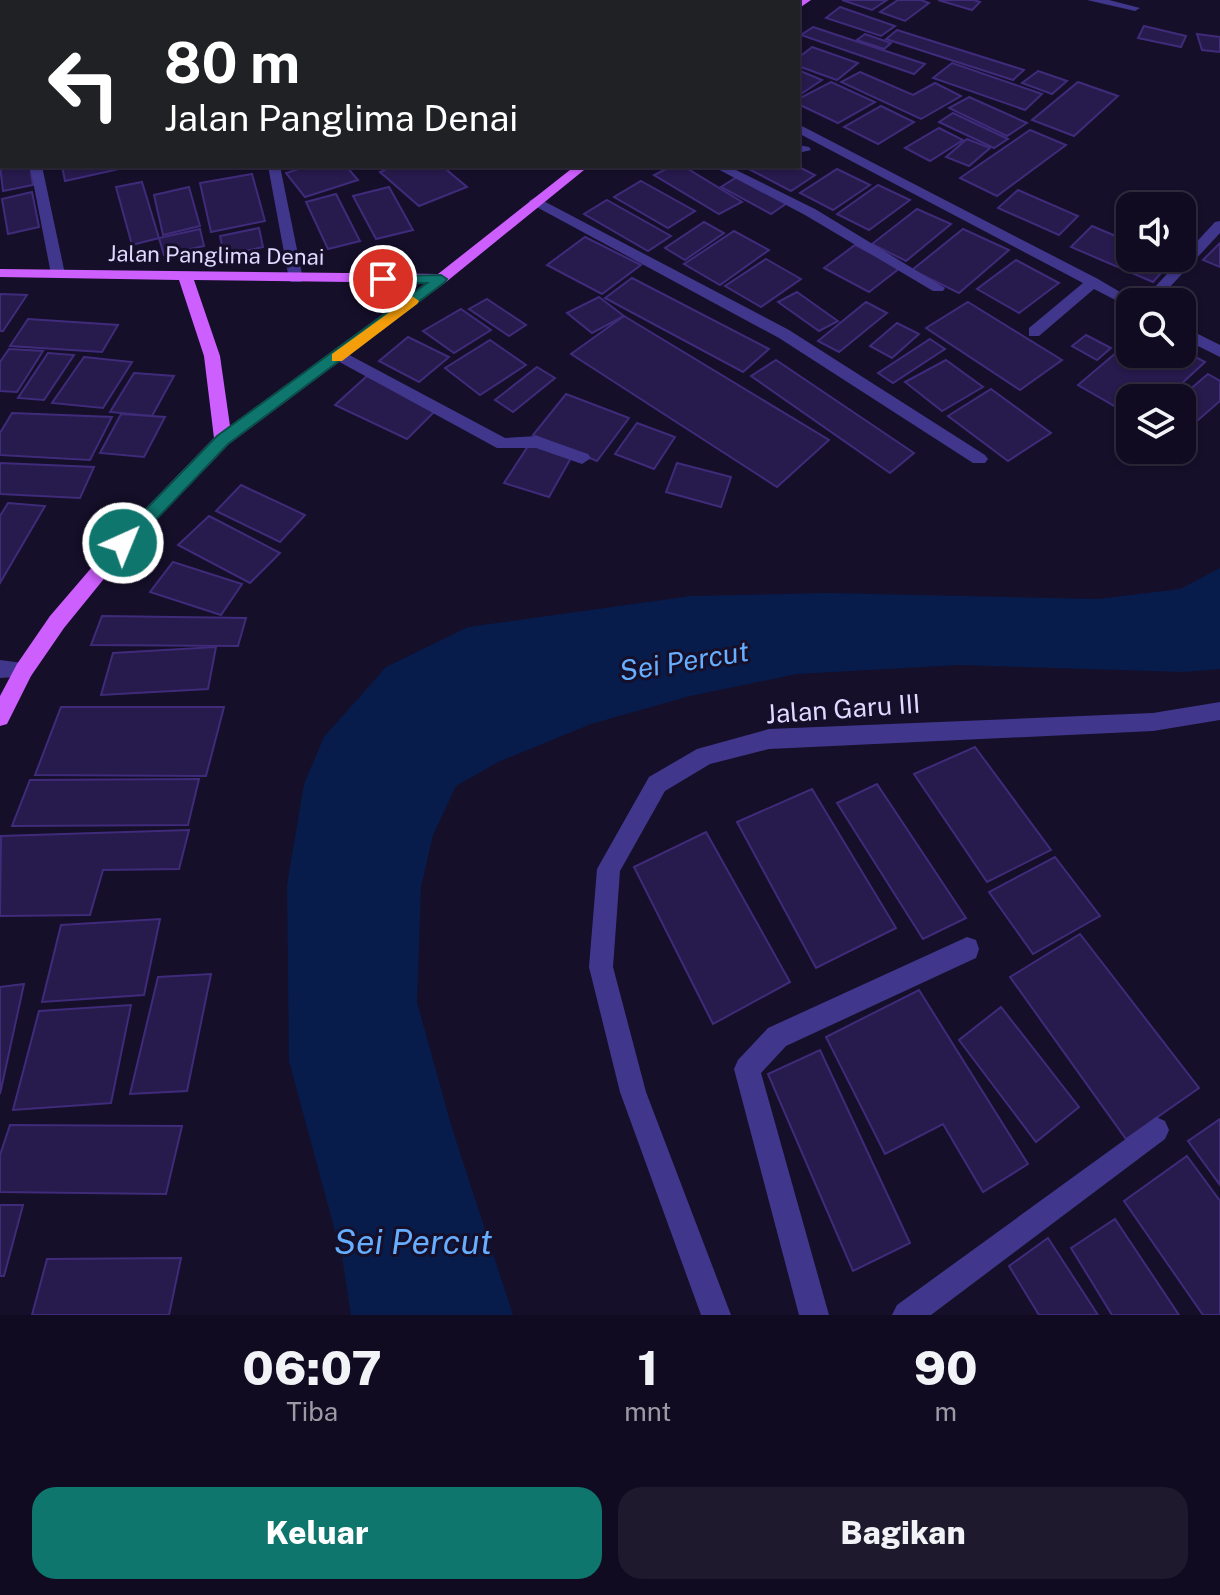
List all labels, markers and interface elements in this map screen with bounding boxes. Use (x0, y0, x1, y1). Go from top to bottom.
text: 80 m (164, 30, 300, 96)
icon: left (32, 32, 136, 136)
text: Jalan Panglima Denai (164, 97, 518, 139)
map controls (1116, 192, 1196, 464)
button: sound (1116, 192, 1196, 272)
street label: Jalan Panglima Denai (108, 240, 324, 270)
pin (349, 245, 417, 313)
icon: arrive (361, 257, 405, 301)
button: search (1116, 288, 1196, 368)
button: layers (1116, 384, 1196, 464)
position arrow (81, 501, 165, 585)
water label: Sei Percut (617, 634, 751, 687)
street label: Jalan Garu III (765, 688, 921, 729)
water label: Sei Percut (334, 1222, 493, 1262)
text: 06:07 (242, 1339, 382, 1396)
text: 1 (637, 1339, 658, 1396)
text: 90 (914, 1339, 978, 1396)
text: Tiba (286, 1396, 338, 1427)
text: mnt (624, 1396, 671, 1427)
text: m (934, 1396, 957, 1427)
button: Keluar (32, 1487, 602, 1579)
button: Bagikan (618, 1487, 1188, 1579)

